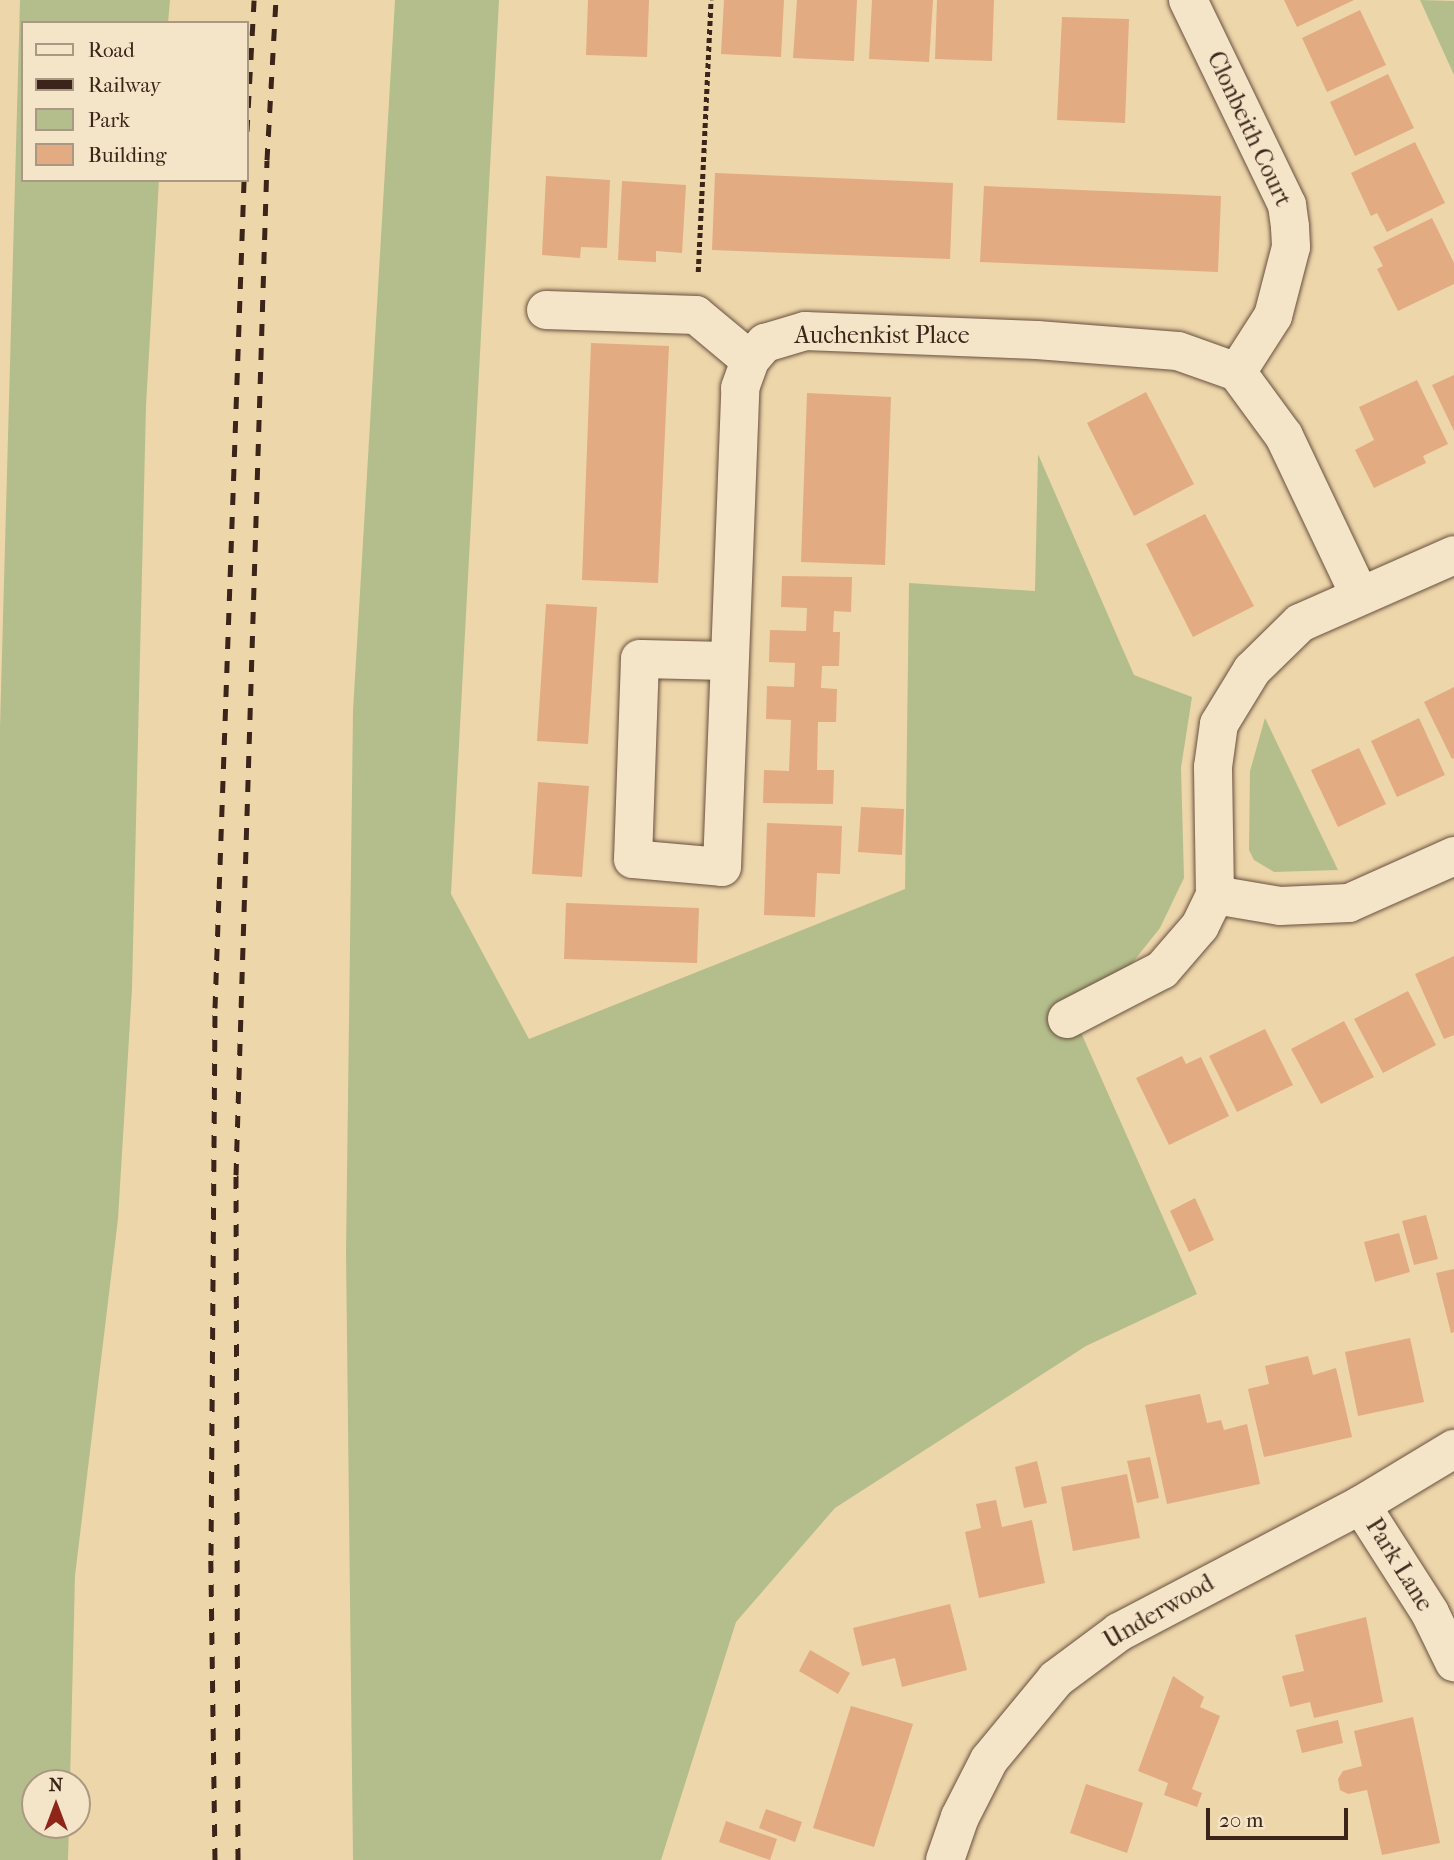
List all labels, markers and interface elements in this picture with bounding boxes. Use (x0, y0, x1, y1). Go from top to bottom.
legend (21, 21, 248, 182)
text: Road (88, 38, 135, 62)
street label: Clonbeith Court (1201, 47, 1297, 211)
text: Railway (88, 73, 161, 97)
text: Park (88, 108, 130, 132)
text: Building (88, 143, 166, 167)
street label: Auchenkist Place (794, 322, 970, 350)
street label: Park Lane (1359, 1513, 1439, 1617)
street label: Underwood (1099, 1569, 1219, 1655)
north arrow (21, 1769, 91, 1839)
text: N (49, 1774, 63, 1796)
scale bar (1209, 1794, 1351, 1838)
text: 20 m (1219, 1808, 1263, 1832)

